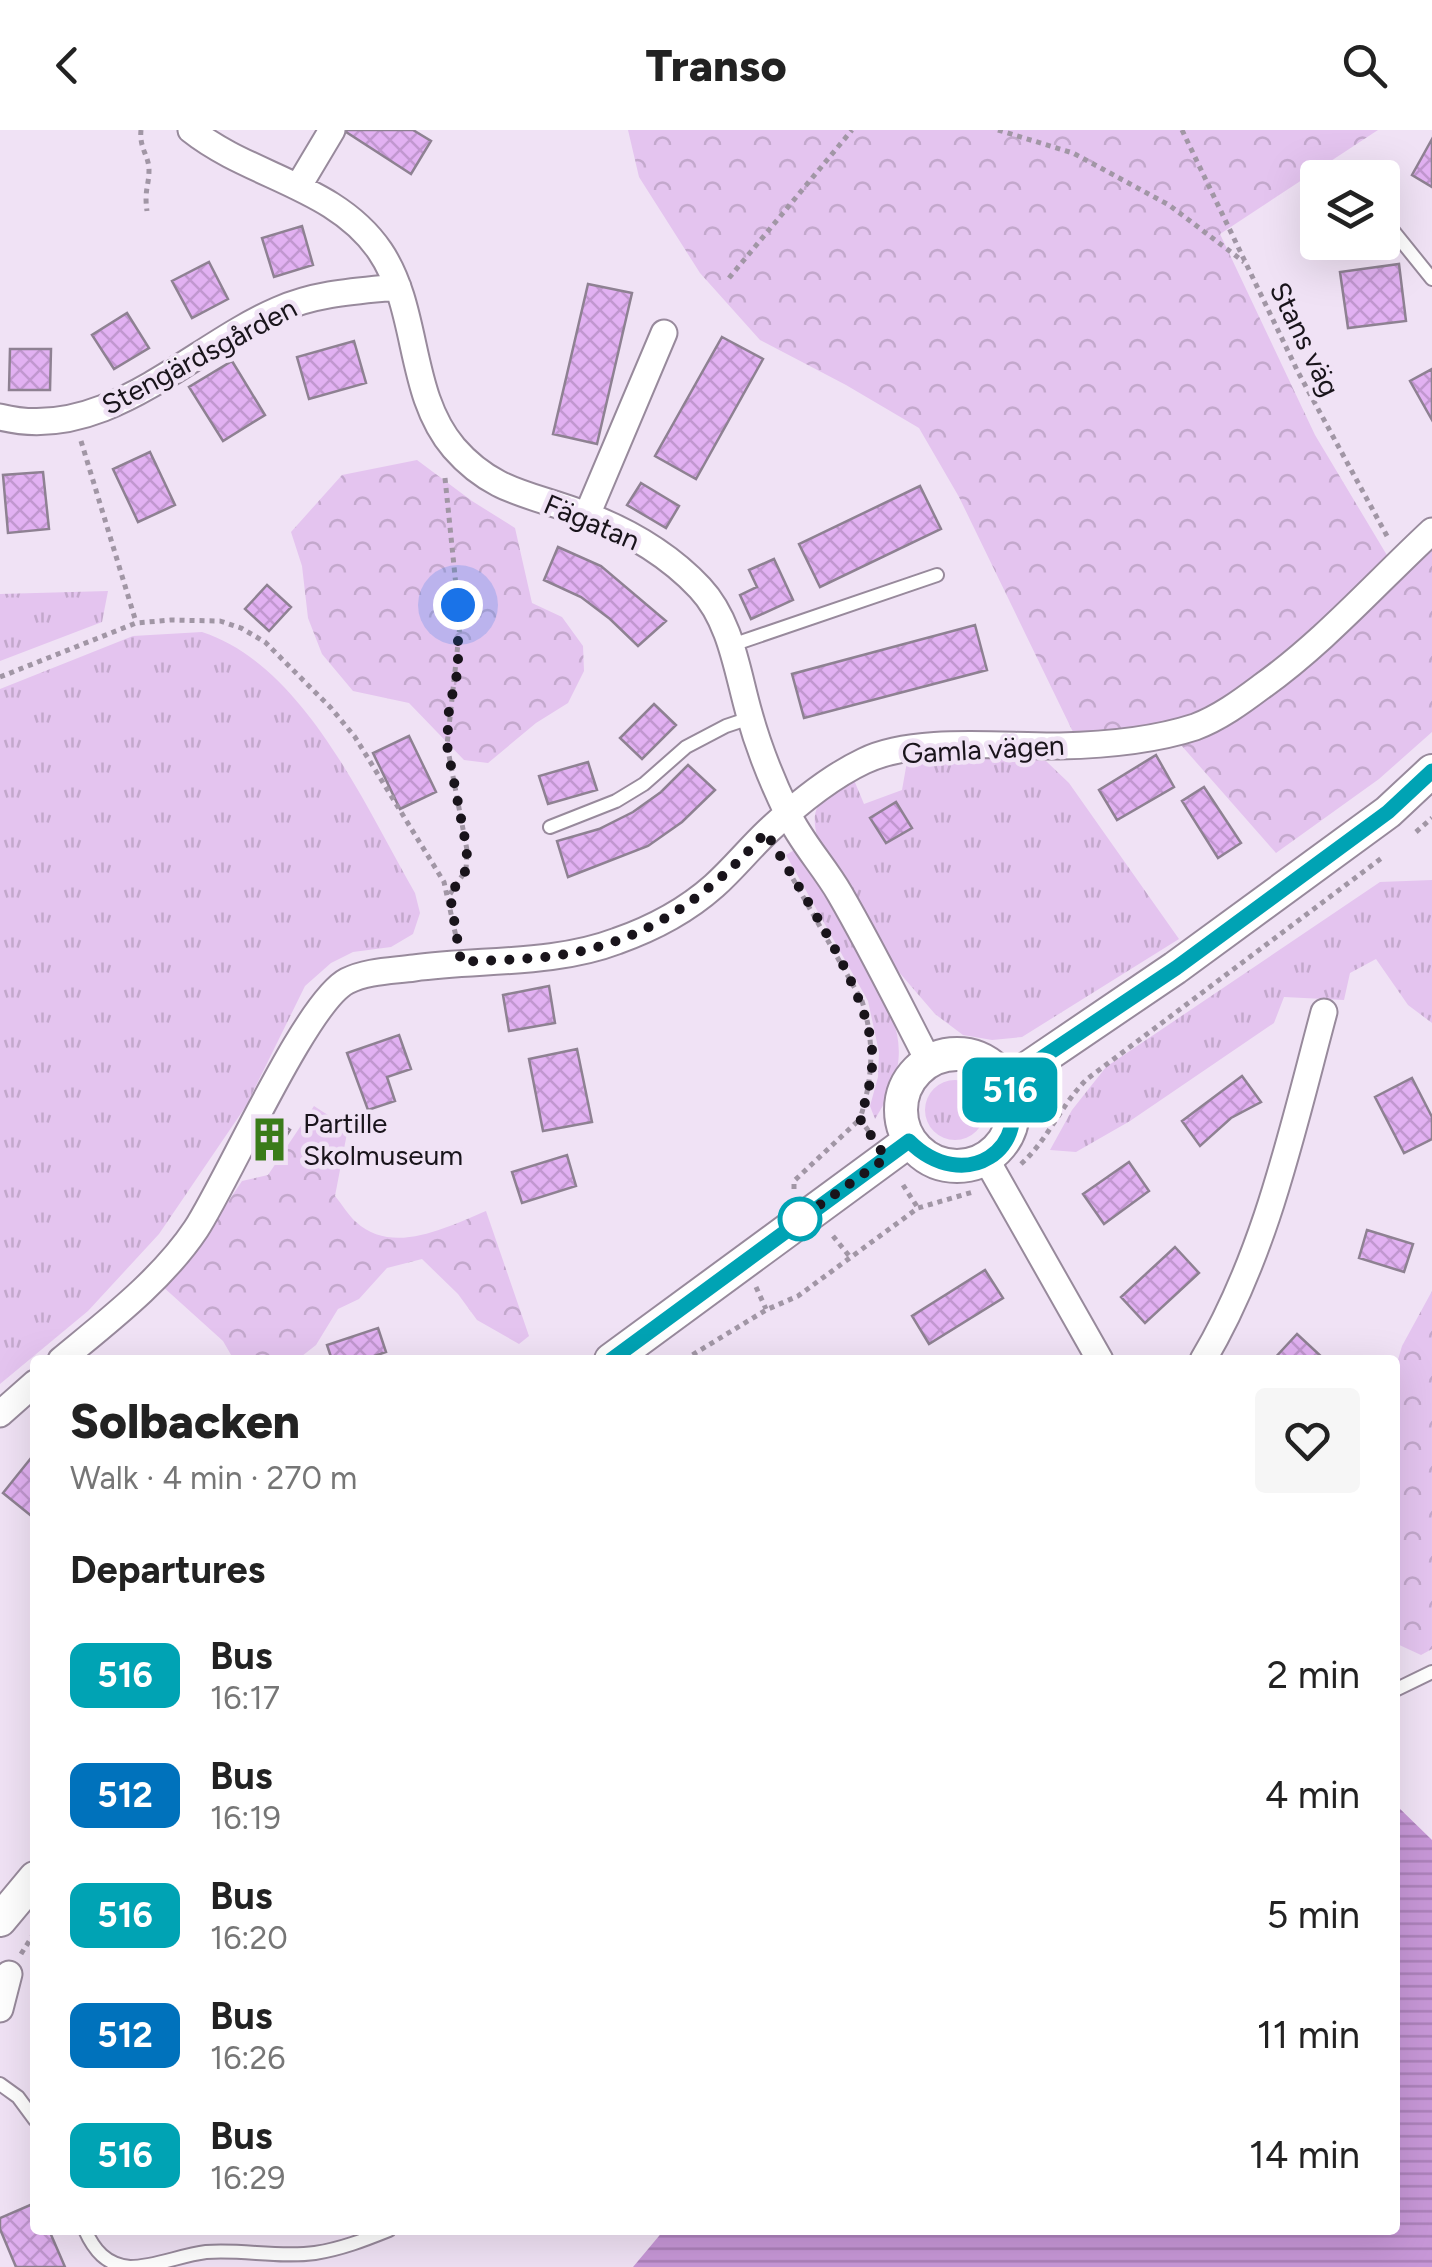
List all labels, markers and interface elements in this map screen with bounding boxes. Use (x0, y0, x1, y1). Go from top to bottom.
icon: back (40, 38, 95, 93)
text: Transo (645, 38, 787, 92)
icon: search (1337, 38, 1392, 93)
map controls (1300, 160, 1400, 260)
button: layers (1300, 160, 1400, 260)
street label: Stans väg (1263, 276, 1347, 402)
street label: Stengärdsgården (96, 290, 302, 422)
street label: Fägatan (539, 487, 645, 557)
your location (433, 580, 483, 630)
street label: Gamla vägen (901, 728, 1065, 770)
line badge: 516 (952, 1058, 1068, 1122)
text: 516 (982, 1069, 1038, 1111)
place label: Partille Skolmuseum (303, 1106, 463, 1172)
building icon: Partille Skolmuseum (246, 1115, 294, 1163)
unlabelled marker (779, 1198, 821, 1240)
button: heart (1255, 1388, 1360, 1493)
text: Solbacken (70, 1392, 300, 1450)
text: Walk · 4 min · 270 m (70, 1459, 357, 1497)
text: Departures (70, 1547, 265, 1593)
text: Bus (210, 1633, 273, 1679)
text: 2 min (1267, 1652, 1360, 1698)
text: 516 (97, 1654, 153, 1696)
text: 16:17 (210, 1679, 280, 1717)
text: Bus (210, 1753, 273, 1799)
text: 4 min (1265, 1772, 1360, 1818)
text: 512 (97, 1774, 153, 1816)
text: 16:19 (210, 1799, 281, 1837)
text: Bus (210, 1873, 273, 1919)
text: 5 min (1266, 1892, 1360, 1938)
text: 516 (97, 1894, 153, 1936)
text: 16:20 (210, 1919, 288, 1957)
text: Bus (210, 1993, 273, 2039)
text: 11 min (1257, 2012, 1360, 2058)
text: 512 (97, 2014, 153, 2056)
text: 16:26 (210, 2039, 285, 2077)
text: Bus (210, 2113, 273, 2159)
text: 14 min (1249, 2132, 1360, 2178)
text: 516 (97, 2134, 153, 2176)
text: 16:29 (210, 2159, 285, 2197)

